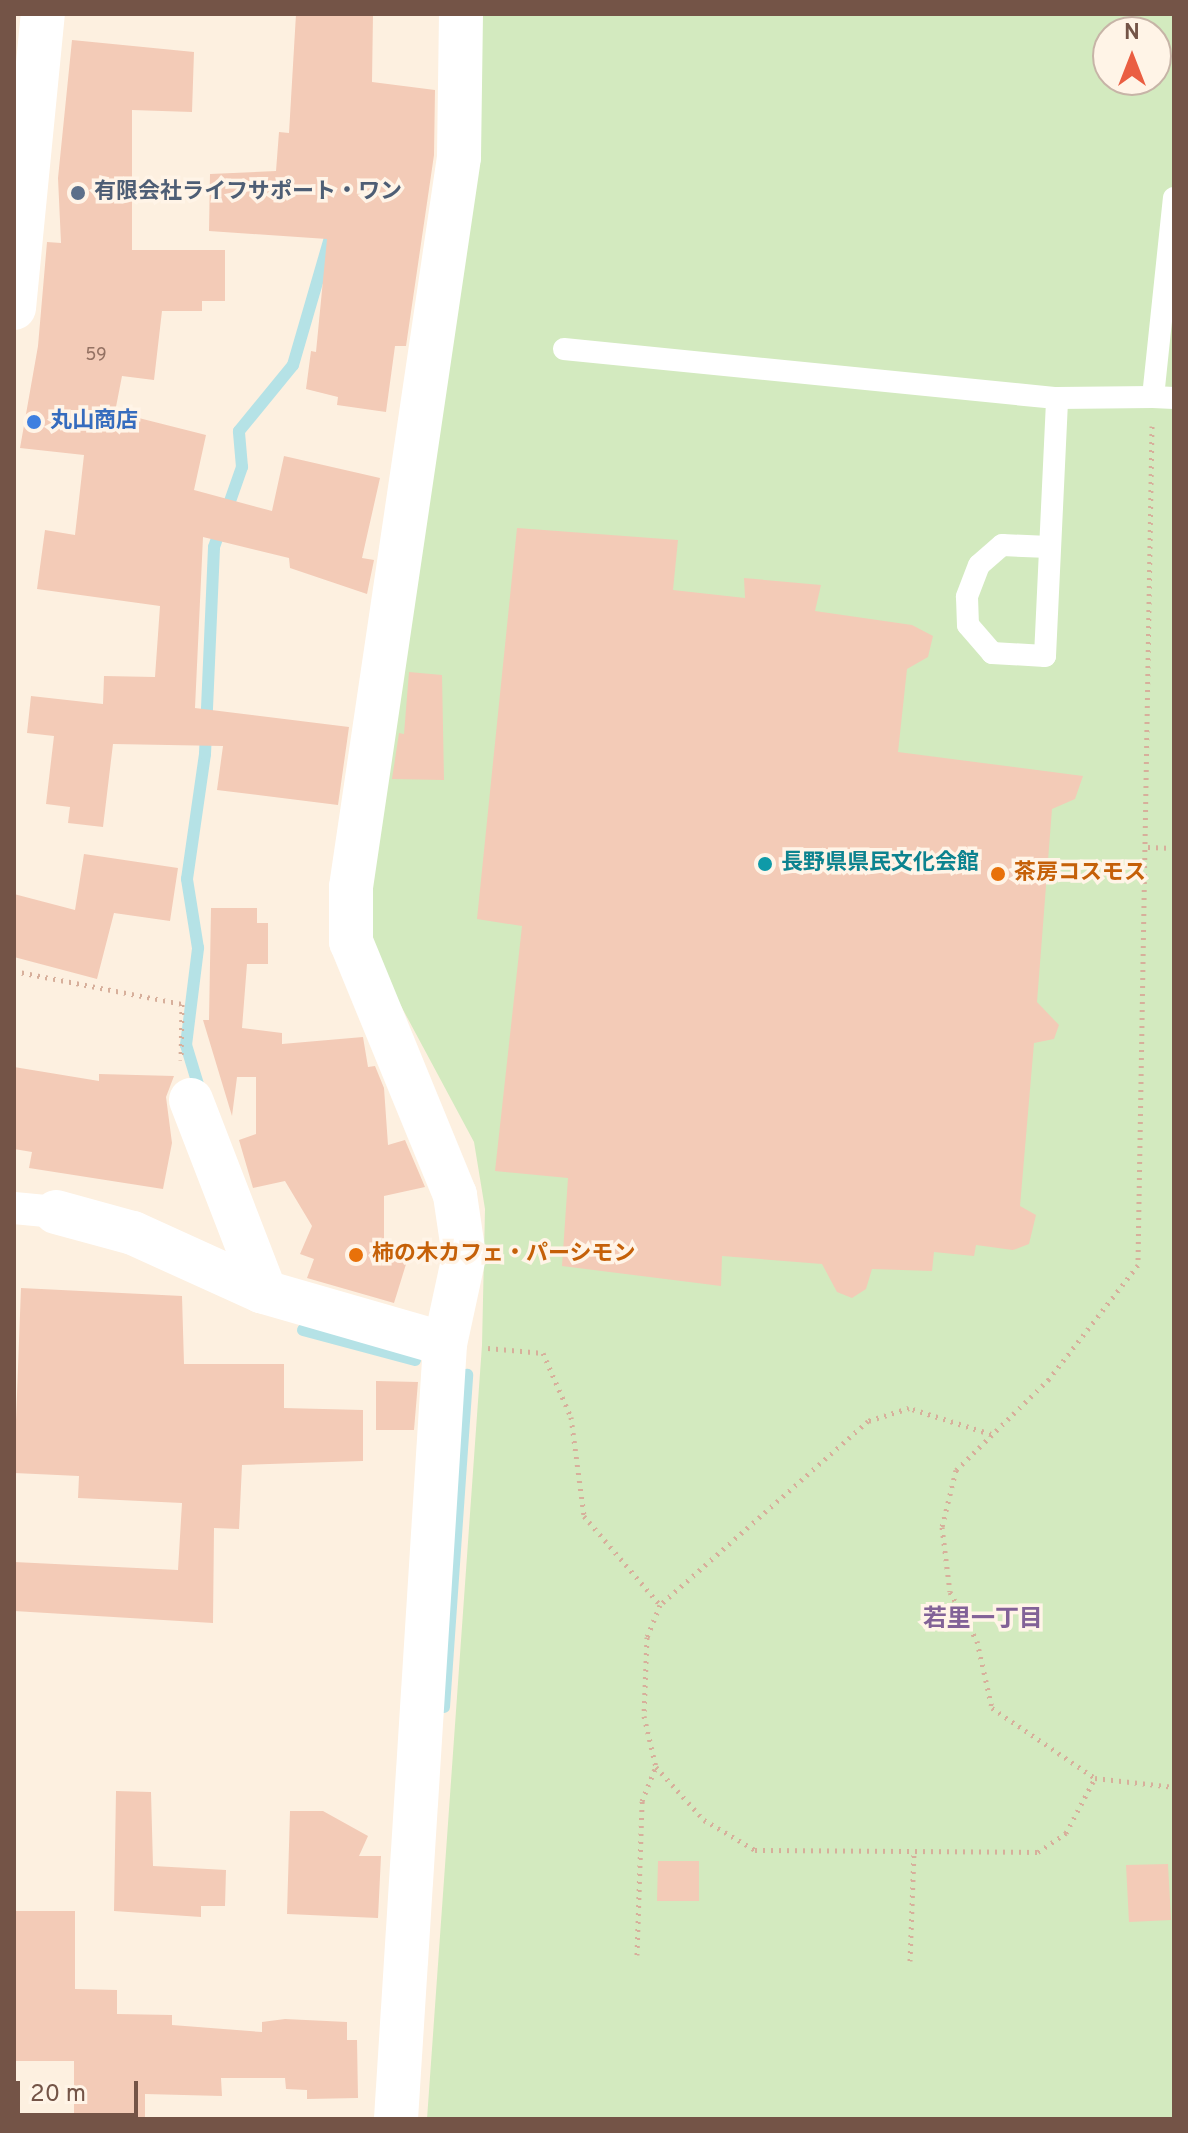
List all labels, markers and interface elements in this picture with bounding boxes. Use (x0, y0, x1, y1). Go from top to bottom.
north arrow (1092, 16, 1172, 96)
text: N (1124, 20, 1140, 47)
place label: 有限会社ライフサポート・ワン (94, 180, 402, 206)
marker: 有限会社ライフサポート・ワン (69, 184, 87, 202)
house number: 59 (85, 345, 107, 367)
place label: 丸山商店 (50, 409, 138, 435)
marker: 丸山商店 (25, 413, 43, 431)
place label: 長野県県民文化会館 (781, 851, 979, 877)
marker: 長野県県民文化会館 (756, 855, 774, 873)
place label: 茶房コスモス (1014, 861, 1146, 887)
marker: 茶房コスモス (989, 865, 1007, 883)
place label: 柿の木カフェ・パーシモン (372, 1242, 636, 1268)
marker: 柿の木カフェ・パーシモン (347, 1246, 365, 1264)
district label: 若里一丁目 (923, 1607, 1043, 1635)
scale bar (20, 2065, 142, 2115)
text: 20 m (30, 2080, 86, 2110)

